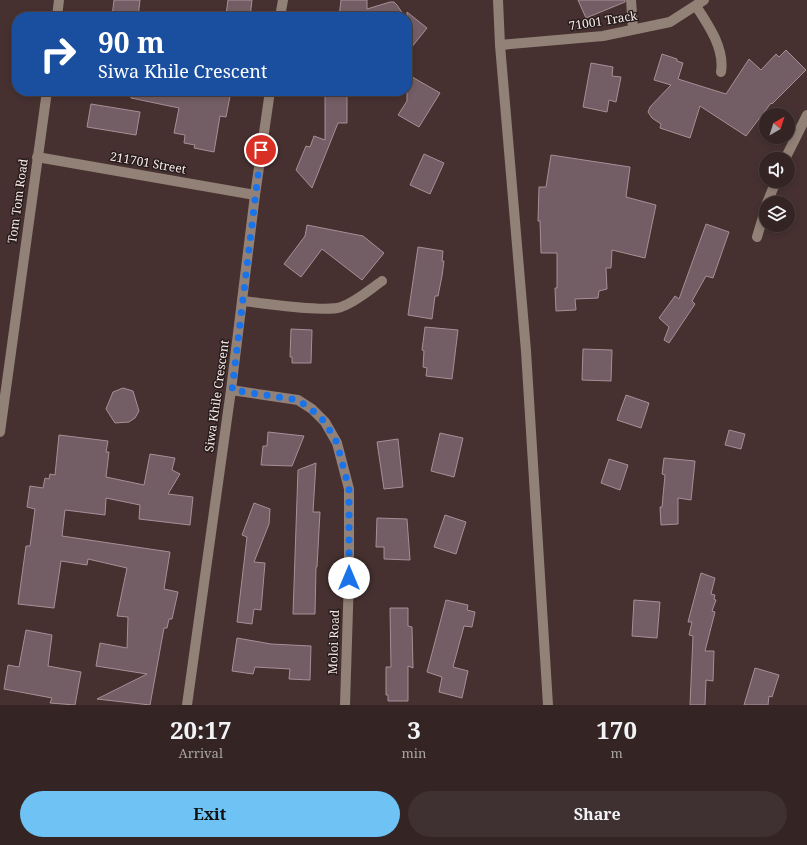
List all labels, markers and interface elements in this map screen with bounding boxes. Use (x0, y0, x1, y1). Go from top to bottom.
street label: 71001 Track (567, 7, 639, 34)
text: 90 m (98, 23, 165, 61)
icon: right (32, 28, 84, 80)
text: Siwa Khile Crescent (98, 59, 267, 83)
north arrow (759, 108, 795, 144)
map controls (759, 108, 795, 232)
pin (244, 133, 278, 167)
icon: arrive (250, 139, 272, 161)
street label: 211701 Street (109, 147, 187, 178)
button: sound (759, 152, 795, 188)
street label: Tom Tom Road (3, 157, 32, 244)
button: layers (759, 196, 795, 232)
street label: Siwa Khile Crescent (200, 339, 233, 453)
position arrow (328, 557, 370, 599)
street label: Moloi Road (324, 609, 343, 675)
text: 20:17 (170, 713, 232, 746)
text: 3 (407, 713, 421, 746)
text: 170 (596, 713, 637, 746)
text: Arrival (179, 744, 223, 762)
text: min (401, 744, 426, 762)
text: m (610, 744, 623, 762)
button: Exit (20, 791, 400, 837)
button: Share (408, 791, 787, 837)

